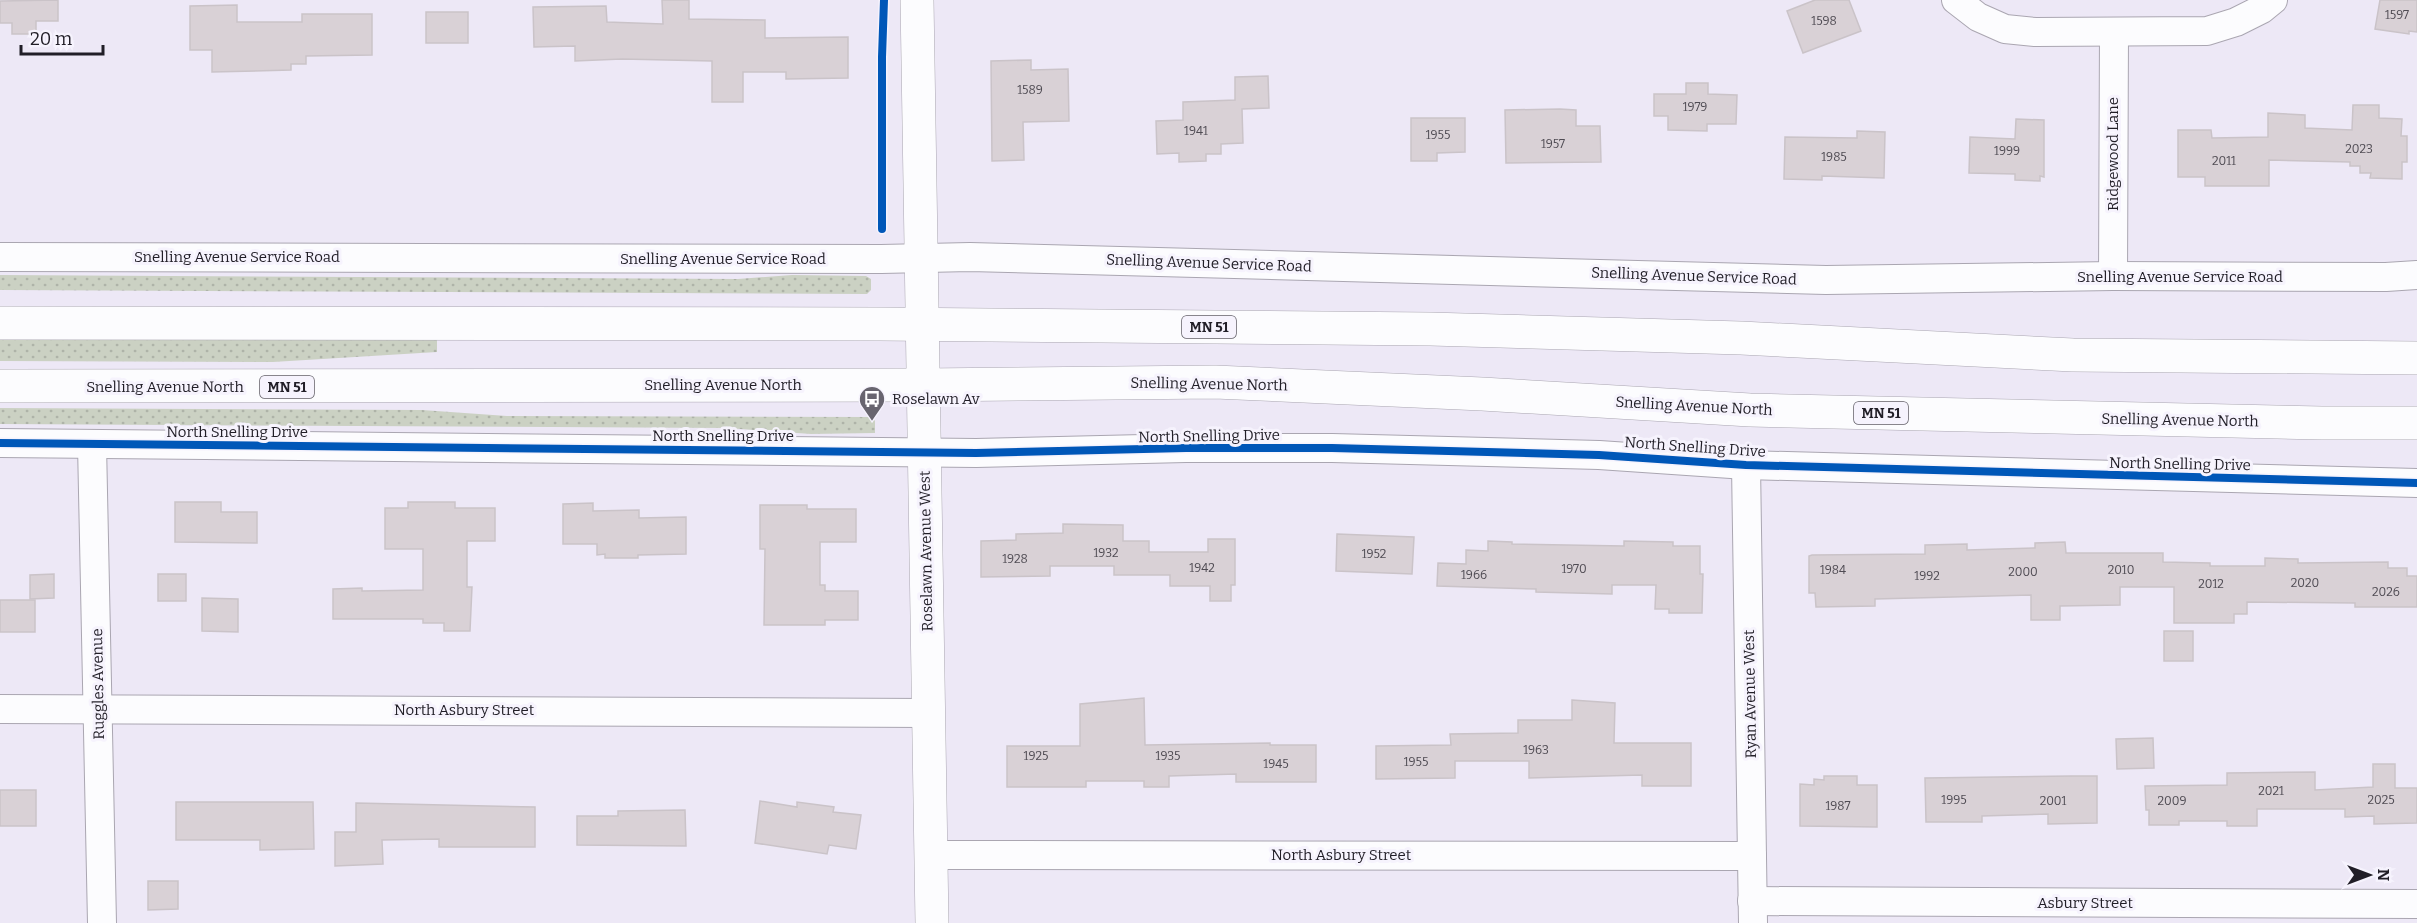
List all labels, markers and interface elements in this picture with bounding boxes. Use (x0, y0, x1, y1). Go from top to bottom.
house number: 1597 (2385, 8, 2409, 22)
house number: 1598 (1811, 14, 1837, 28)
scale bar (21, 18, 104, 56)
text: 20 m (30, 28, 72, 50)
house number: 1589 (1017, 83, 1043, 97)
street label: Ridgewood Lane (2104, 97, 2122, 211)
house number: 1979 (1683, 100, 1707, 114)
house number: 1941 (1184, 124, 1208, 138)
house number: 1955 (1426, 128, 1450, 142)
house number: 1957 (1541, 137, 1565, 151)
house number: 2023 (2345, 142, 2373, 156)
house number: 1999 (1994, 144, 2020, 158)
house number: 1985 (1821, 150, 1847, 164)
house number: 2011 (2212, 154, 2236, 168)
street label: Snelling Avenue Service Road (134, 248, 340, 266)
street label: Snelling Avenue Service Road (620, 250, 826, 268)
street label: Snelling Avenue Service Road (1106, 250, 1312, 276)
street label: Snelling Avenue Service Road (1591, 263, 1797, 289)
street label: Snelling Avenue Service Road (2077, 268, 2283, 286)
road number: MN 51 (1182, 316, 1236, 338)
street label: Snelling Avenue North (1130, 374, 1289, 394)
road number: MN 51 (260, 376, 314, 398)
street label: Snelling Avenue North (644, 376, 802, 394)
street label: Snelling Avenue North (86, 378, 244, 396)
bus stop icon: Roselawn Av (857, 384, 887, 422)
place label: Roselawn Av (892, 390, 980, 408)
street label: Snelling Avenue North (1615, 393, 1774, 419)
road number: MN 51 (1854, 402, 1908, 424)
street label: Snelling Avenue North (2101, 410, 2260, 430)
street label: North Snelling Drive (166, 423, 308, 441)
street label: North Snelling Drive (1138, 426, 1280, 446)
street label: North Snelling Drive (652, 427, 794, 445)
street label: North Snelling Drive (1624, 433, 1766, 461)
street label: North Snelling Drive (2109, 454, 2251, 474)
street label: Roselawn Avenue West (916, 470, 936, 631)
house number: 1932 (1093, 546, 1119, 560)
house number: 1952 (1362, 547, 1386, 561)
house number: 1928 (1002, 552, 1028, 566)
house number: 1942 (1189, 561, 1215, 575)
house number: 1970 (1561, 562, 1587, 576)
house number: 1984 (1820, 563, 1846, 577)
house number: 2010 (2108, 563, 2134, 577)
house number: 2000 (2008, 565, 2038, 579)
house number: 1966 (1461, 568, 1487, 582)
house number: 1992 (1914, 569, 1940, 583)
house number: 2020 (2291, 576, 2319, 590)
house number: 2012 (2198, 577, 2224, 591)
house number: 2026 (2372, 585, 2400, 599)
street label: Ruggles Avenue (88, 628, 108, 740)
street label: Ryan Avenue West (1740, 629, 1760, 758)
street label: North Asbury Street (394, 701, 535, 719)
house number: 1963 (1523, 743, 1549, 757)
house number: 1925 (1024, 749, 1048, 763)
house number: 1935 (1156, 749, 1180, 763)
house number: 1955 (1404, 755, 1428, 769)
house number: 1945 (1263, 757, 1289, 771)
house number: 2021 (2258, 784, 2284, 798)
house number: 1995 (1941, 793, 1967, 807)
house number: 2025 (2367, 793, 2395, 807)
house number: 2001 (2040, 794, 2066, 808)
house number: 2009 (2158, 794, 2186, 808)
house number: 1987 (1825, 799, 1851, 813)
north arrow (2339, 845, 2399, 905)
street label: North Asbury Street (1271, 846, 1412, 864)
text: N (2374, 869, 2393, 881)
street label: Asbury Street (2037, 894, 2133, 912)

